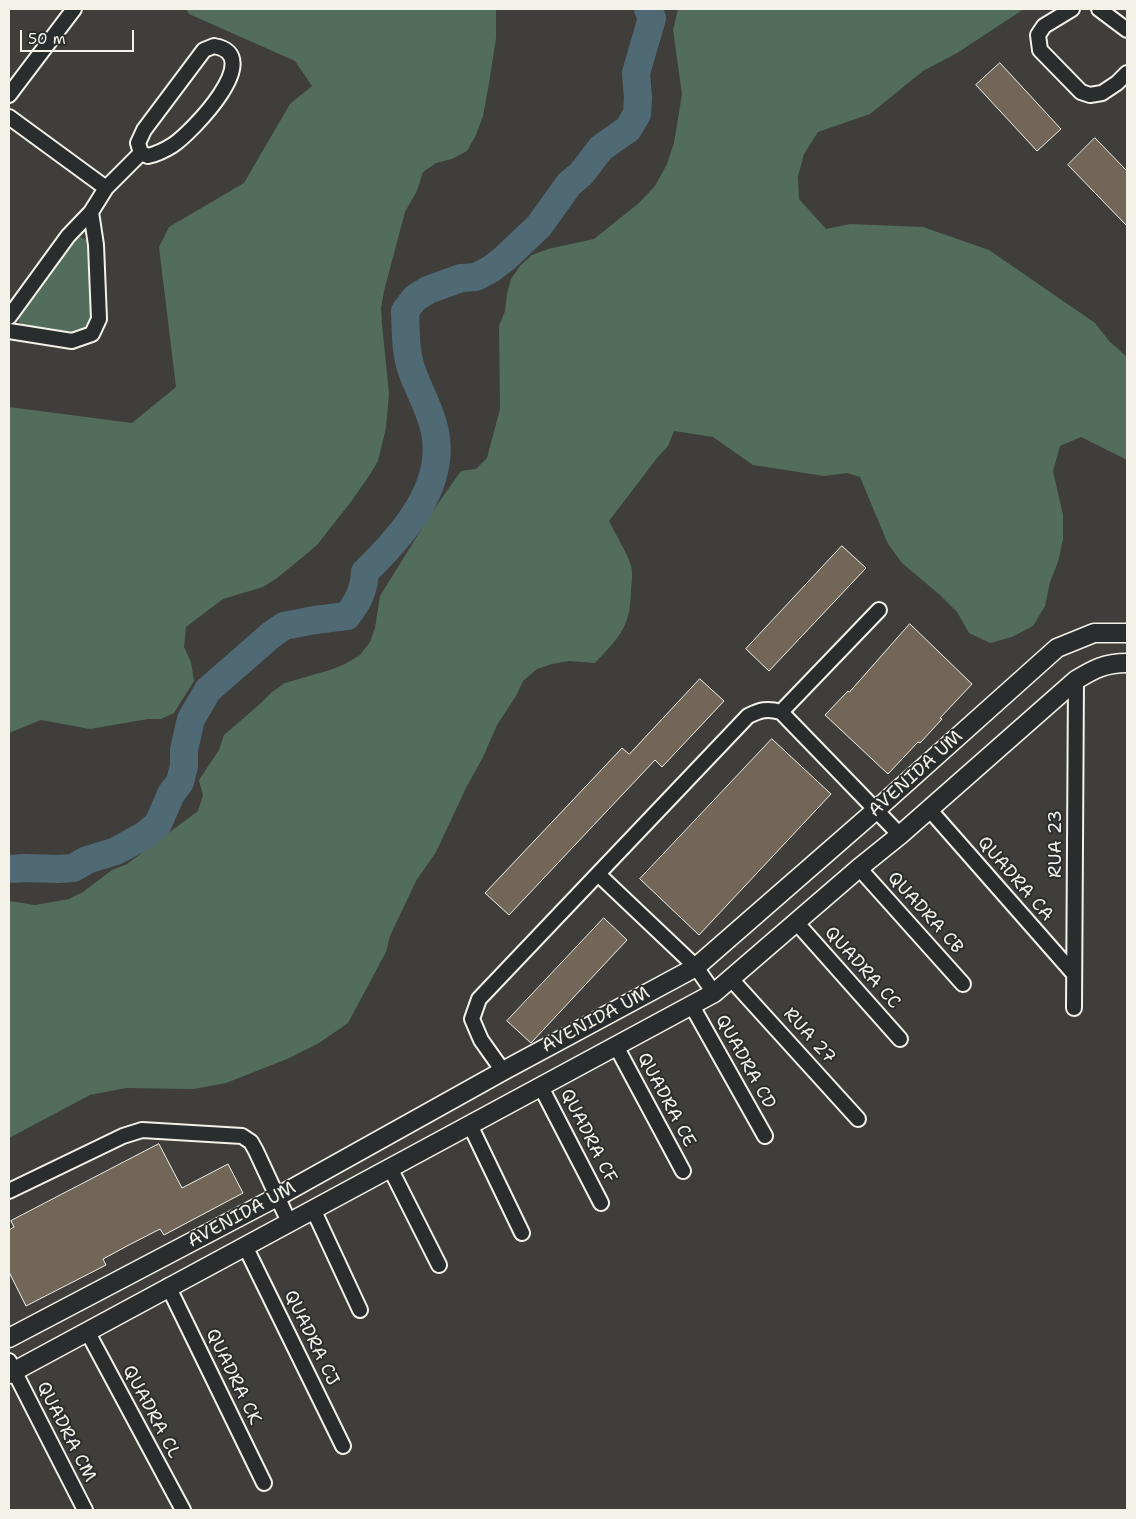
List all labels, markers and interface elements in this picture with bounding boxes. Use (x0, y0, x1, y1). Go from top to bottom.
scale bar (22, 20, 136, 52)
text: 50 m (28, 29, 66, 49)
street label: AVENIDA UM (864, 726, 968, 822)
street label: RUA 23 (1045, 810, 1067, 878)
street label: QUADRA CA (972, 832, 1058, 926)
street label: QUADRA CB (883, 868, 967, 958)
street label: QUADRA CC (819, 922, 905, 1014)
street label: AVENIDA UM (538, 982, 654, 1058)
street label: RUA 27 (778, 1004, 840, 1068)
street label: QUADRA CD (710, 1011, 780, 1113)
street label: QUADRA CE (632, 1049, 700, 1151)
street label: QUADRA CF (555, 1085, 621, 1187)
street label: AVENIDA UM (184, 1177, 300, 1253)
street label: QUADRA CJ (279, 1287, 343, 1389)
street label: QUADRA CK (201, 1326, 265, 1428)
street label: QUADRA CL (117, 1362, 185, 1462)
street label: QUADRA CM (31, 1378, 101, 1486)

